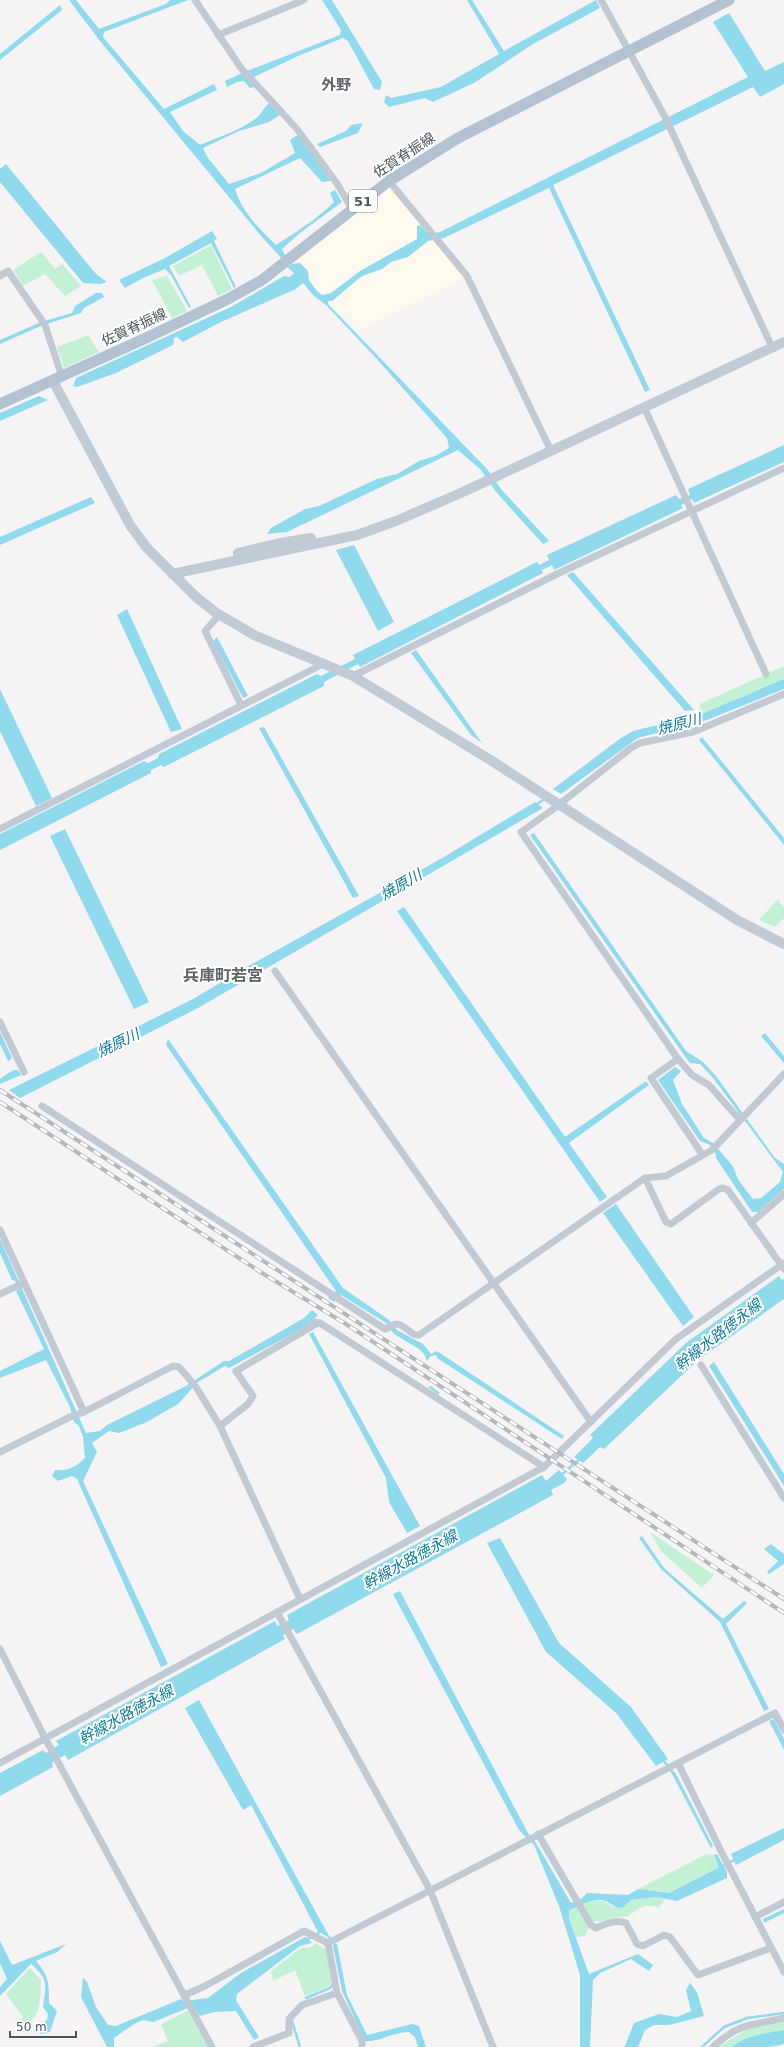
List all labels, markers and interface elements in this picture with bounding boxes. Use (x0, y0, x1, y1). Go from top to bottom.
district label: 外野 (321, 76, 351, 94)
street label: 佐賀脊振線 (370, 129, 438, 181)
road number: 51 (349, 190, 377, 212)
street label: 佐賀脊振線 (99, 305, 169, 349)
water label: 焼原川 (655, 709, 705, 738)
water label: 焼原川 (377, 865, 427, 904)
district label: 兵庫町若宮 (183, 966, 263, 985)
water label: 焼原川 (94, 1024, 144, 1061)
water label: 幹線水路徳永線 (671, 1294, 766, 1374)
water label: 幹線水路徳永線 (360, 1526, 462, 1593)
water label: 幹線水路徳永線 (76, 1681, 178, 1748)
scale bar (10, 2013, 76, 2039)
text: 50 m (16, 2020, 47, 2034)

